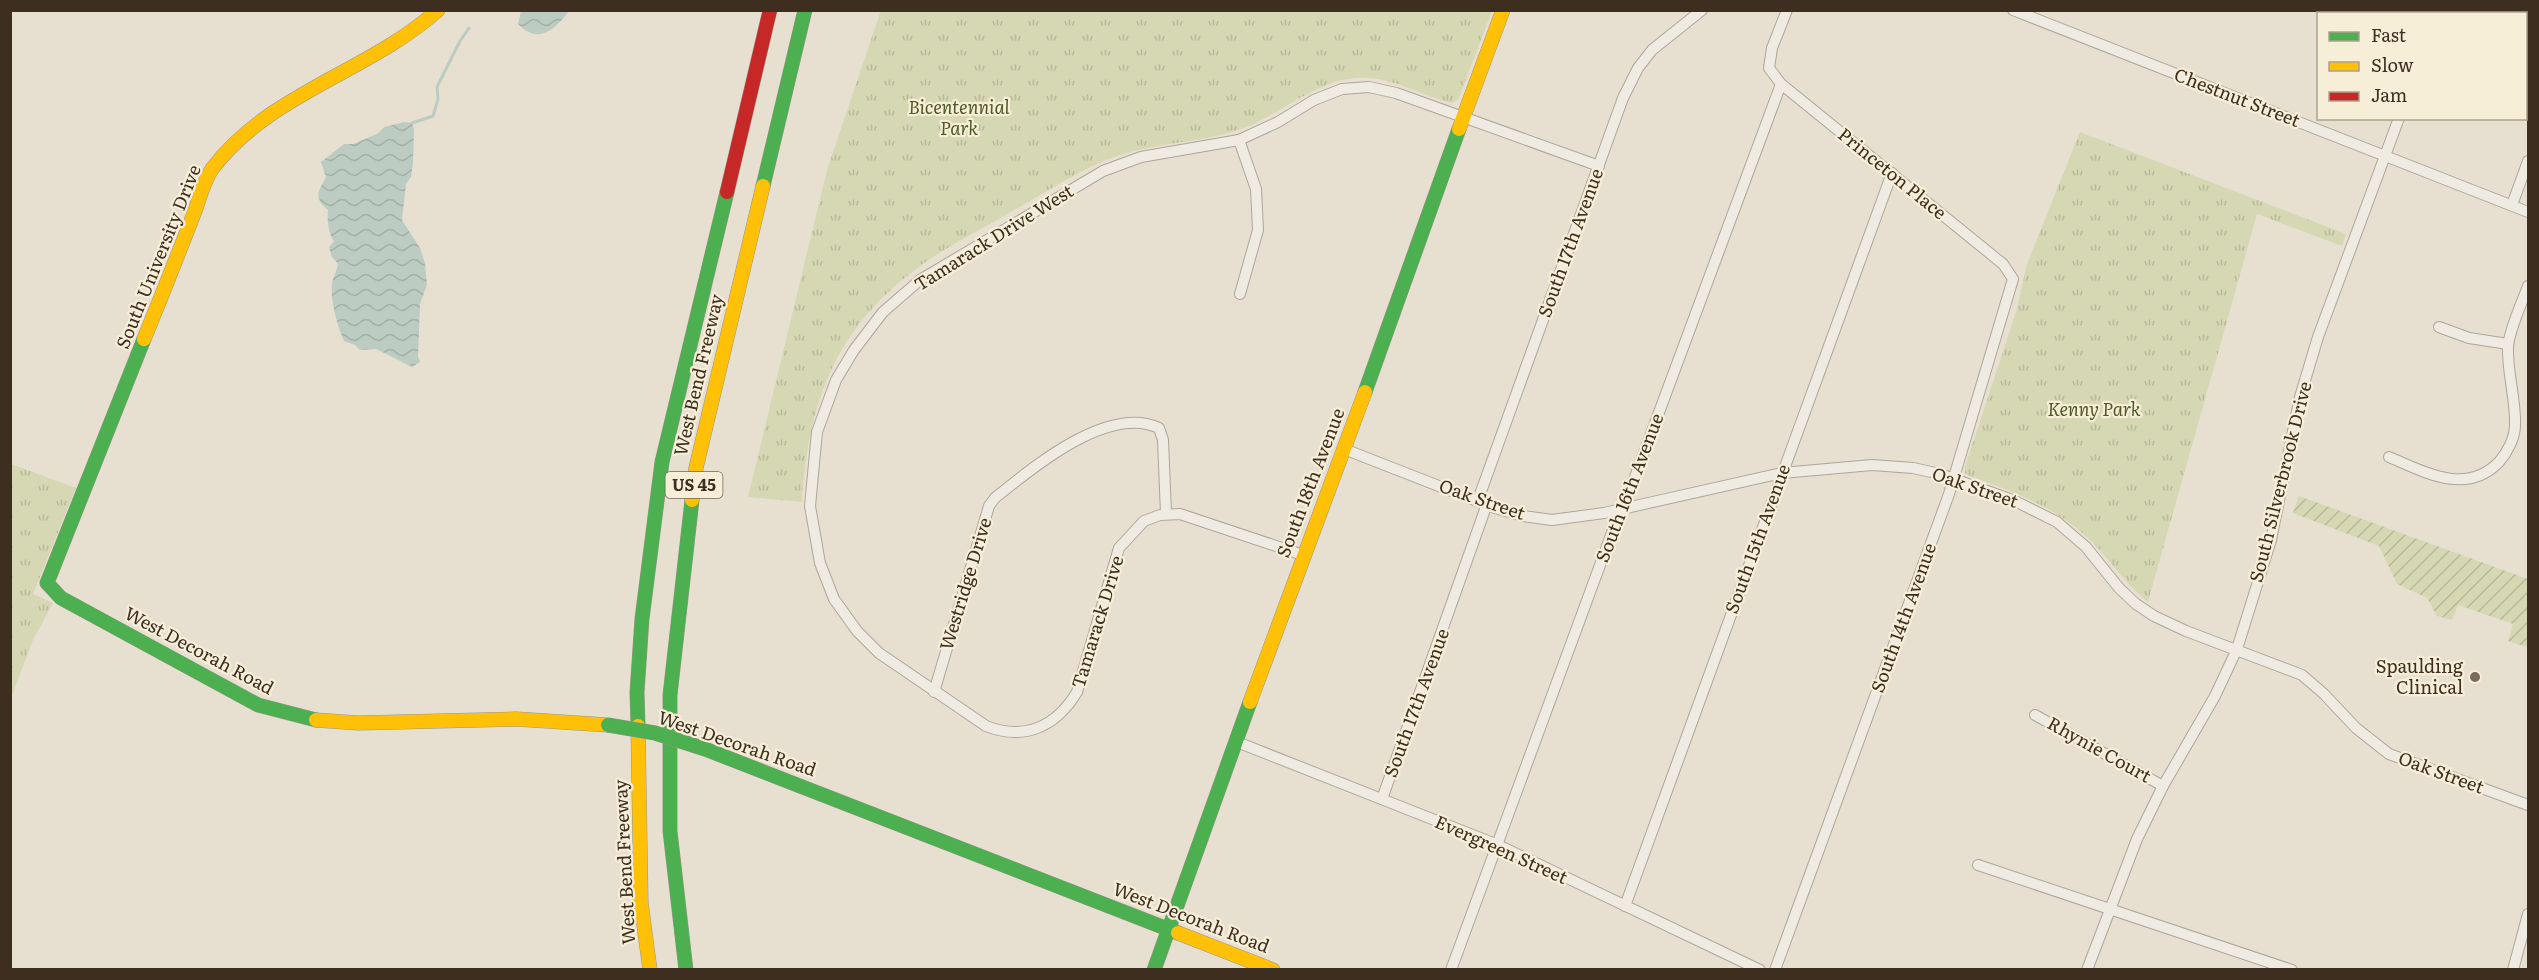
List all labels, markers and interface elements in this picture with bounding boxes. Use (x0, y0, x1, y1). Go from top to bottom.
legend (2317, 12, 2527, 120)
text: Fast (2371, 21, 2407, 48)
text: Slow (2371, 51, 2414, 78)
street label: Chestnut Street (2171, 60, 2305, 133)
text: Jam (2371, 81, 2407, 108)
park label: Bicentennial Park (908, 93, 1011, 141)
street label: Princeton Place (1833, 121, 1953, 225)
street label: South University Drive (108, 160, 207, 353)
street label: South 17th Avenue (1530, 164, 1609, 321)
street label: Tamarack Drive West (908, 176, 1079, 297)
street label: West Bend Freeway (666, 290, 729, 458)
street label: South Silverbrook Drive (2241, 378, 2318, 585)
park label: Kenny Park (2047, 395, 2141, 422)
street label: South 18th Avenue (1269, 404, 1351, 561)
street label: South 16th Avenue (1588, 409, 1669, 566)
street label: Oak Street (1929, 459, 2023, 514)
street label: South 15th Avenue (1717, 460, 1796, 617)
street label: Oak Street (1436, 471, 1530, 526)
road number: US 45 (666, 472, 722, 498)
street label: Westridge Drive (932, 514, 998, 653)
street label: South 14th Avenue (1863, 539, 1942, 696)
street label: Tamarack Drive (1064, 552, 1130, 691)
street label: West Decorah Road (120, 599, 279, 700)
street label: South 17th Avenue (1376, 624, 1455, 781)
place label: Spaulding Clinical (2376, 652, 2464, 700)
marker: Spaulding Clinical (2468, 670, 2482, 684)
street label: West Decorah Road (655, 703, 820, 782)
street label: Rhynie Court (2043, 709, 2157, 789)
street label: Oak Street (2395, 744, 2489, 800)
street label: West Bend Freeway (606, 778, 641, 945)
street label: Evergreen Street (1431, 807, 1573, 890)
street label: West Decorah Road (1109, 874, 1274, 959)

